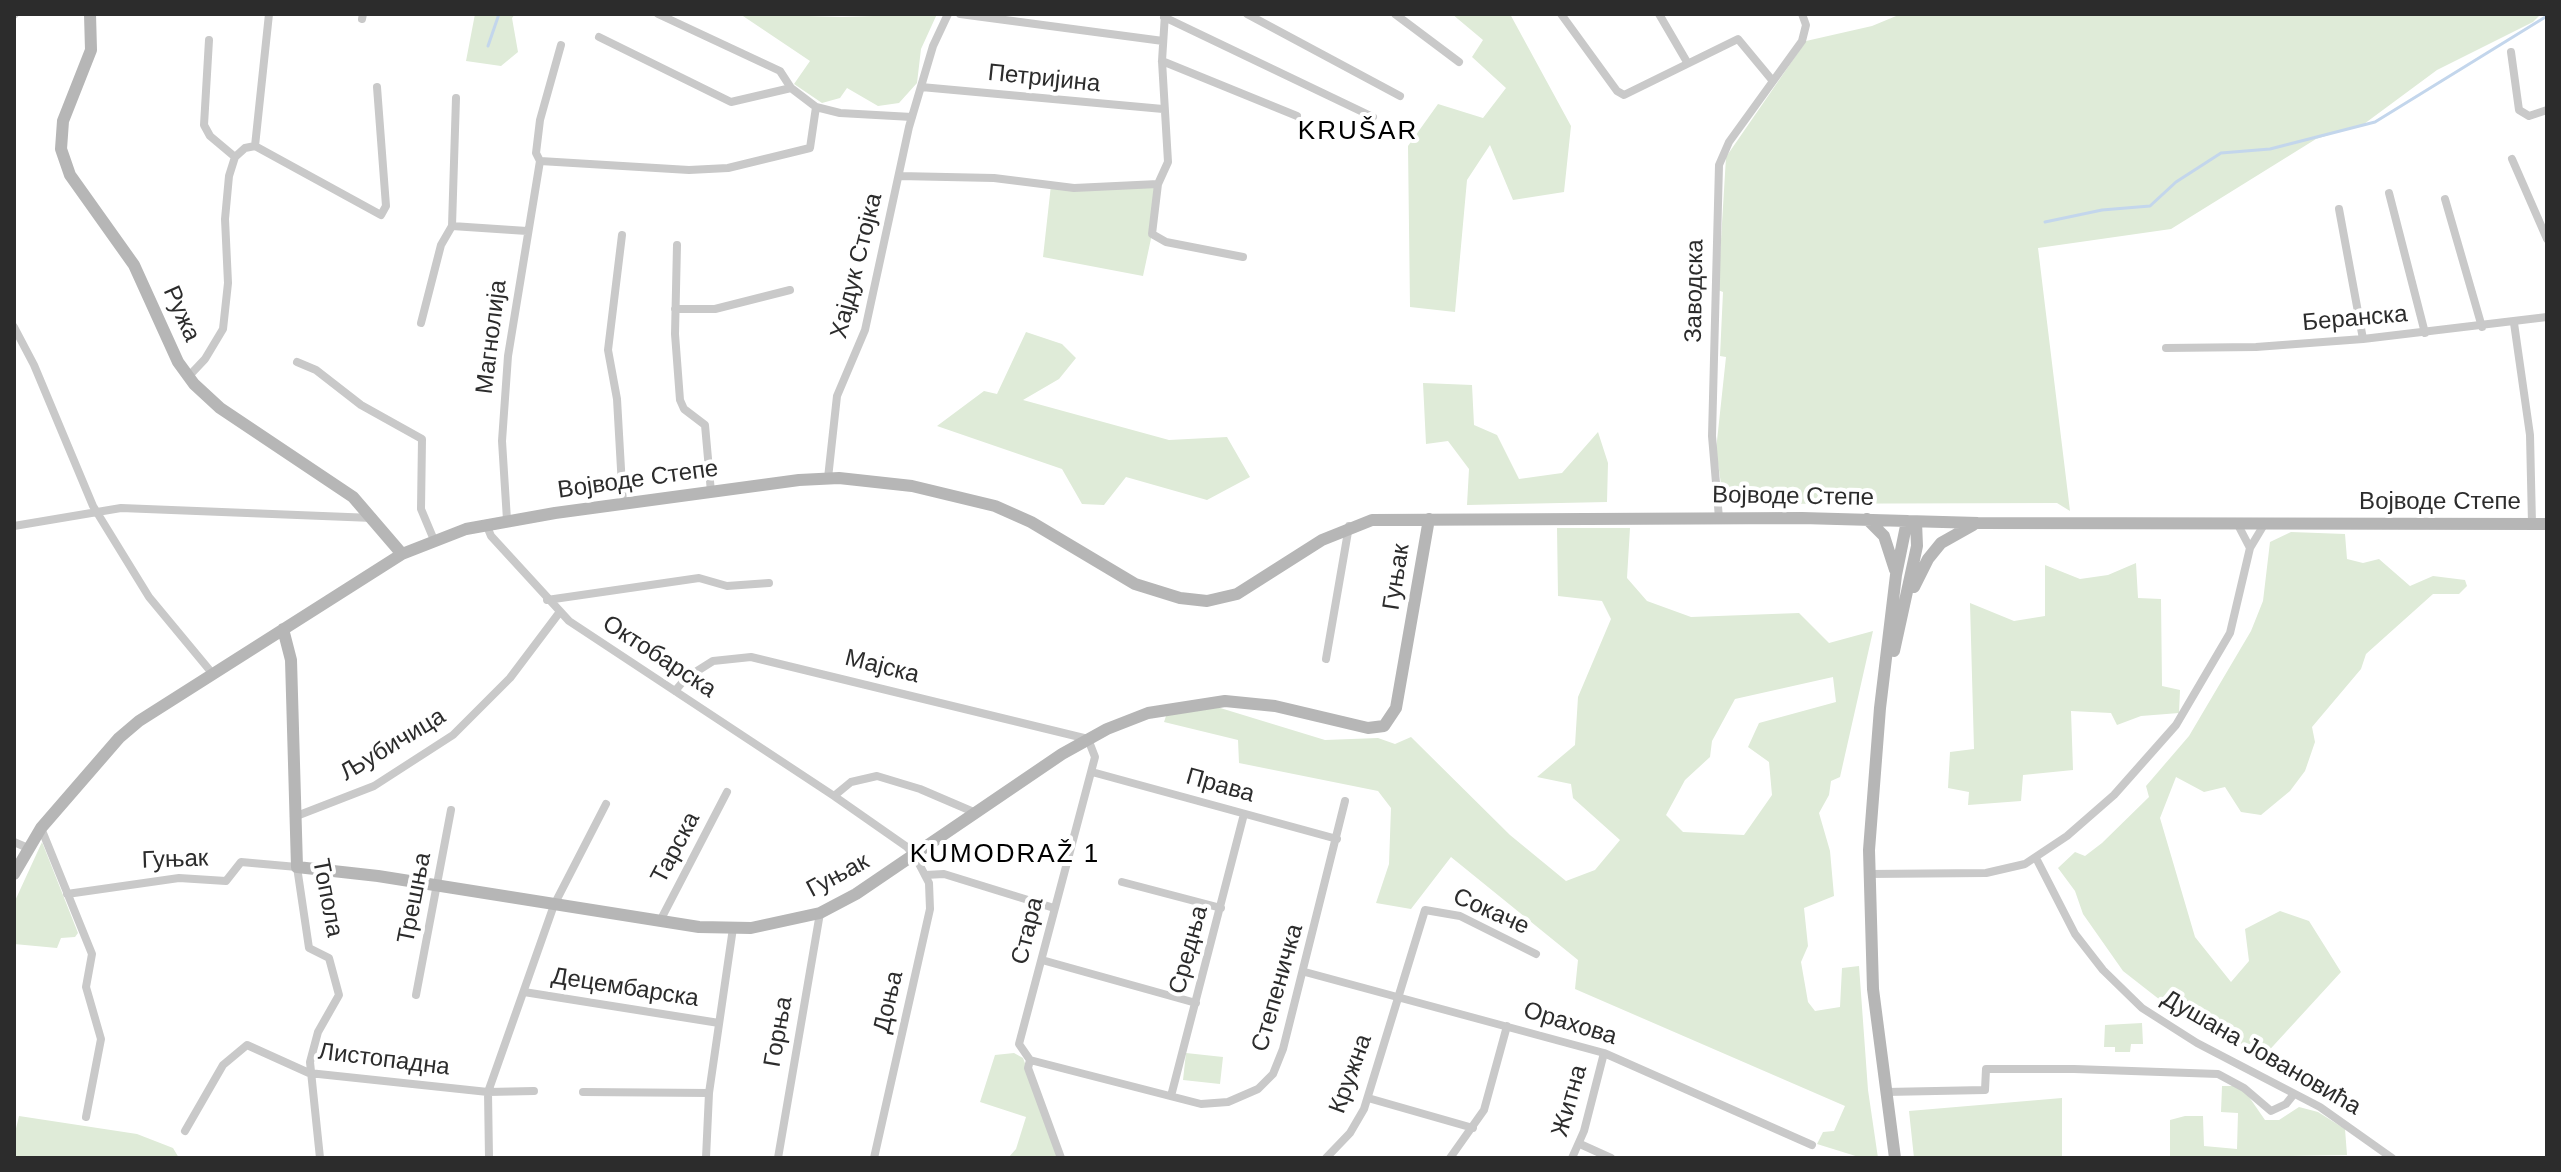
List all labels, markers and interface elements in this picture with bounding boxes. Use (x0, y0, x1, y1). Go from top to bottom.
street label: Петријина (986, 59, 1102, 99)
district label: KRUŠAR (1298, 116, 1418, 148)
street label: Хајдук Стојка (825, 190, 889, 342)
street label: Заводска (1680, 239, 1710, 343)
street label: Магнолија (471, 278, 513, 396)
street label: Ружа (156, 282, 206, 346)
street label: Беранска (2301, 300, 2409, 338)
street label: Војводе Степе (556, 454, 720, 506)
street label: Војводе Степе (1712, 481, 1874, 513)
street label: Војводе Степе (2359, 488, 2521, 516)
street label: Гуњак (1378, 542, 1416, 612)
street label: Октобарска (597, 610, 721, 704)
street label: Мајска (842, 644, 922, 690)
street label: Љубичица (335, 702, 451, 788)
street label: Права (1182, 763, 1258, 809)
street label: Тарска (645, 807, 707, 889)
district label: KUMODRAŽ 1 (910, 839, 1100, 871)
street label: Гуњак (141, 844, 209, 876)
street label: Гуњак (802, 848, 874, 904)
street label: Трешња (392, 850, 438, 946)
street label: Топола (305, 856, 349, 940)
street label: Сокаче (1448, 882, 1534, 942)
street label: Стара (1006, 894, 1050, 968)
street label: Средња (1163, 903, 1215, 997)
street label: Степеничка (1246, 921, 1310, 1055)
street label: Децембарска (549, 962, 701, 1014)
street label: Доња (868, 968, 910, 1036)
street label: Душана Јовановића (2156, 984, 2366, 1122)
street label: Горња (759, 995, 799, 1069)
street label: Орахова (1520, 996, 1620, 1052)
street label: Кружна (1323, 1031, 1379, 1117)
street label: Листопадна (317, 1038, 451, 1082)
street label: Житна (1546, 1062, 1594, 1140)

